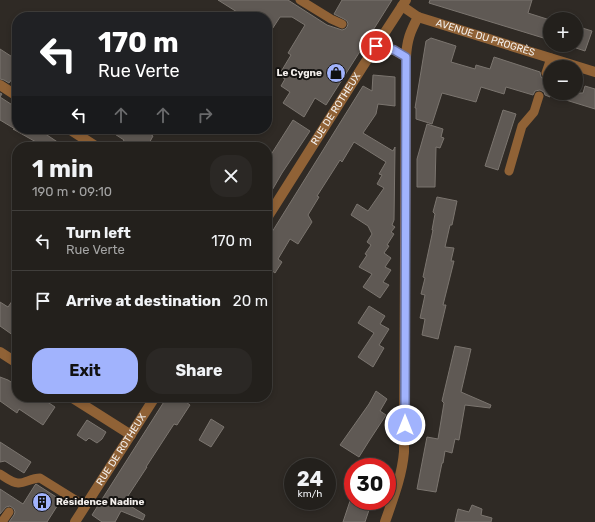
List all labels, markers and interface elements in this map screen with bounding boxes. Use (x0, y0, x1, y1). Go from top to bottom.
map controls (543, 12, 583, 100)
button: + (543, 12, 583, 52)
street label: AVENUE DU PROGRÈS (434, 17, 536, 59)
text: 170 m (98, 26, 179, 59)
icon: left (32, 28, 84, 80)
pin (359, 29, 393, 63)
icon: arrive (365, 35, 387, 57)
text: Rue Verte (98, 60, 180, 82)
button: − (543, 60, 583, 100)
shop icon: Le Cygne (325, 62, 347, 84)
place label: Le Cygne (276, 67, 322, 79)
street label: RUE DE ROTHEUX (309, 70, 363, 147)
icon: left (68, 104, 90, 126)
icon: ahead (110, 104, 132, 126)
icon: ahead (152, 104, 174, 126)
icon: right (194, 104, 216, 126)
text: 1 min (32, 155, 93, 183)
button: close (210, 155, 252, 197)
text: 190 m · 09:10 (32, 184, 112, 199)
text: Turn left (66, 224, 131, 242)
icon: left (32, 230, 54, 252)
text: 170 m (211, 232, 252, 250)
text: Rue Verte (66, 242, 125, 257)
icon: arrive (32, 290, 54, 312)
text: Arrive at destination (66, 292, 221, 310)
text: 20 m (233, 292, 268, 310)
button: Exit (32, 348, 138, 394)
button: Share (146, 348, 252, 394)
position arrow (384, 404, 426, 446)
street label: RUE DE ROTHEUX (94, 411, 149, 488)
speed limit sign: 30 (344, 458, 396, 510)
text: 24 (297, 467, 323, 491)
text: km/h (298, 488, 322, 500)
building icon: Résidence Nadine (31, 491, 53, 513)
place label: Résidence Nadine (56, 496, 145, 508)

